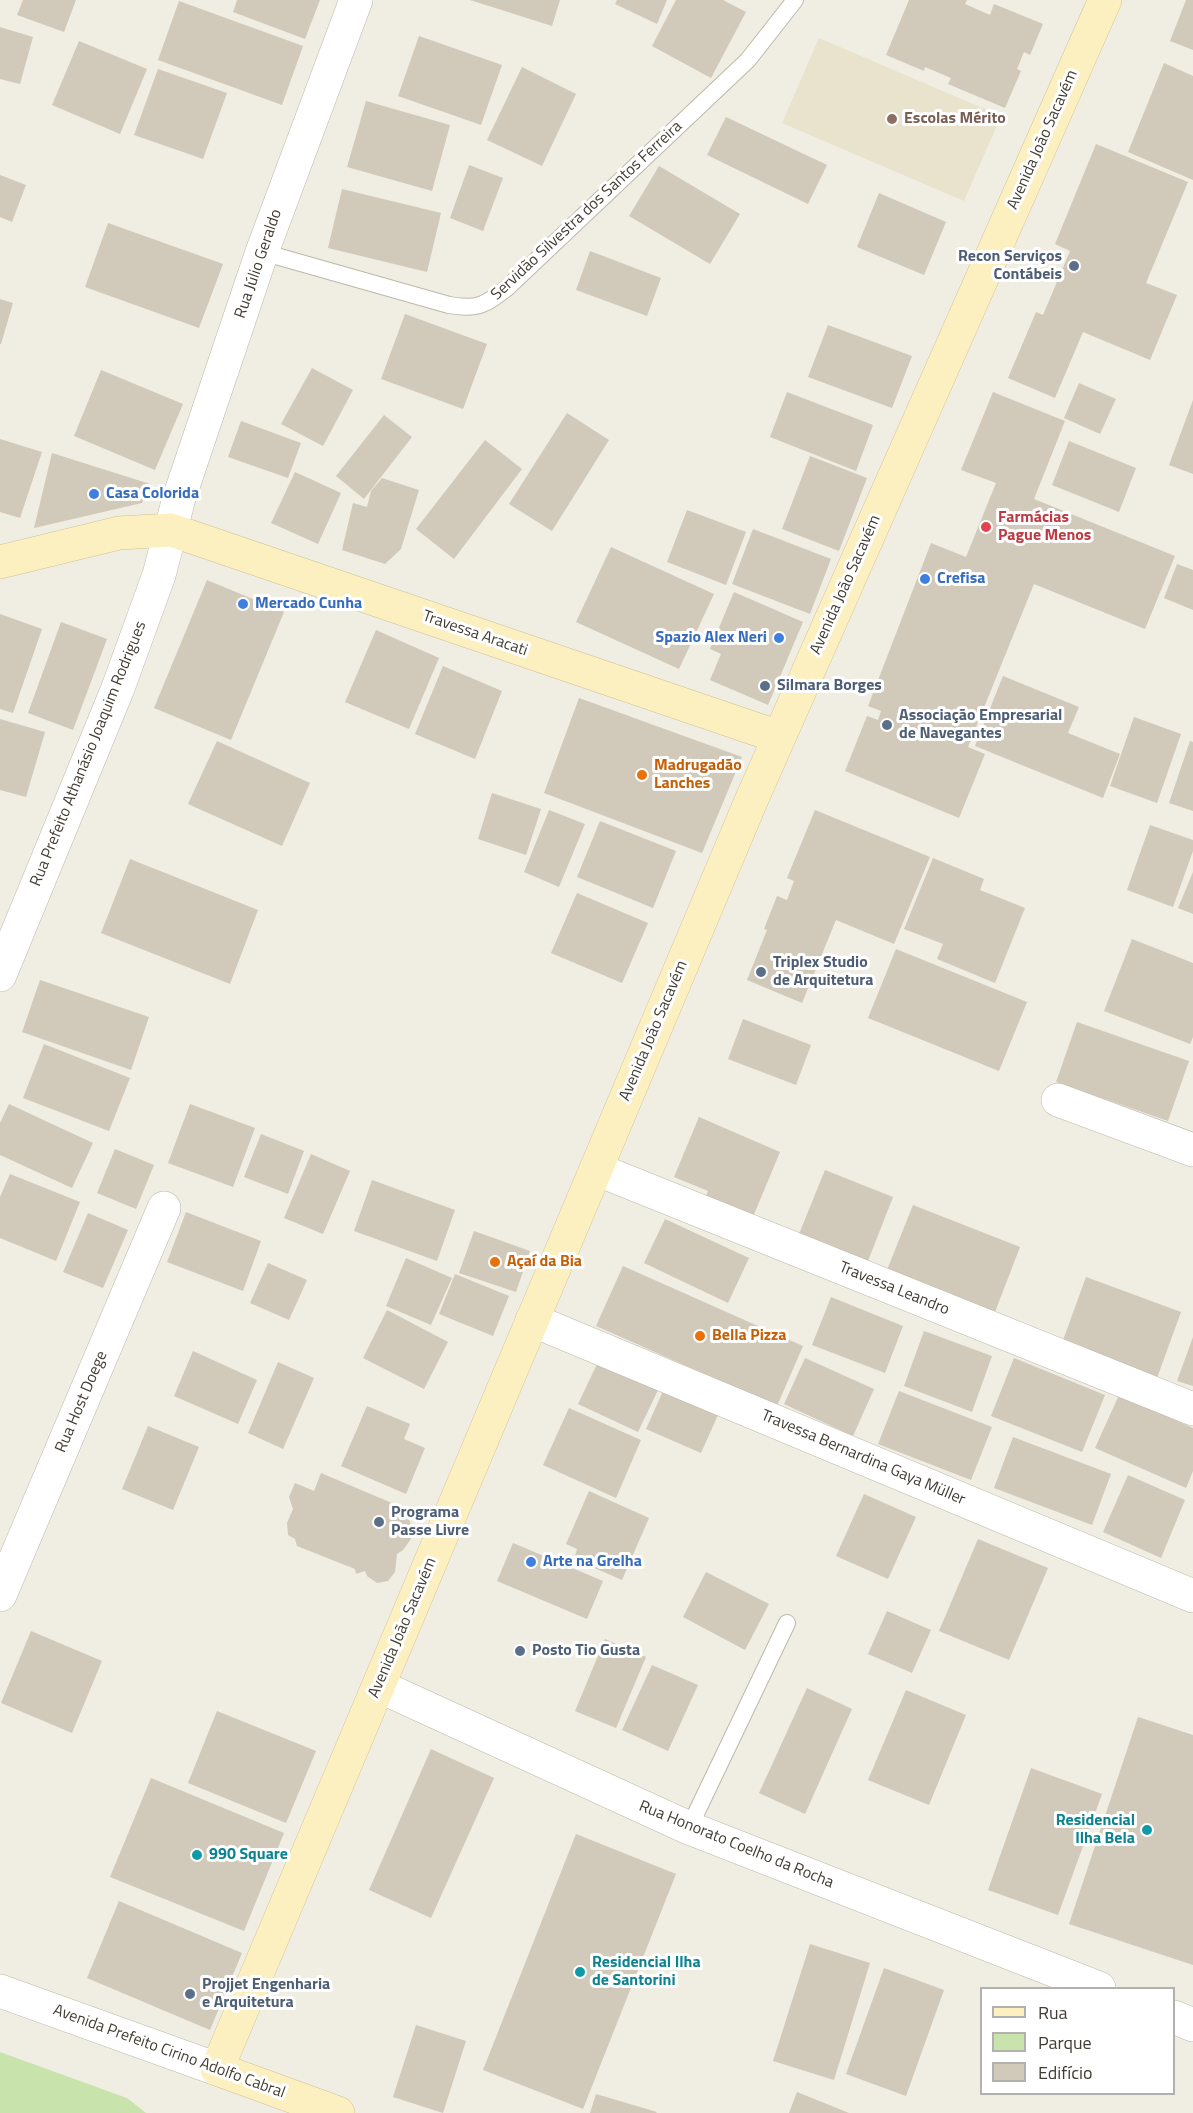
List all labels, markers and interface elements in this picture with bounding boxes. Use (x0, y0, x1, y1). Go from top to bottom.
street label: Avenida João Sacavém (1004, 67, 1082, 213)
place label: Escolas Mérito (904, 109, 1006, 129)
marker: Escolas Mérito (885, 112, 899, 126)
street label: Servidão Silvestra dos Santos Ferreira (488, 117, 686, 305)
street label: Rua Júlio Geraldo (231, 207, 287, 321)
place label: Recon Serviços Contábeis (958, 247, 1062, 285)
marker: Recon Serviços Contábeis (1067, 259, 1081, 273)
place label: Casa Colorida (106, 484, 199, 504)
marker: Casa Colorida (87, 487, 101, 501)
place label: Farmácias Pague Menos (998, 508, 1091, 546)
street label: Avenida João Sacavém (807, 512, 885, 658)
marker: Farmácias Pague Menos (979, 520, 993, 534)
place label: Crefisa (937, 569, 985, 589)
marker: Crefisa (918, 572, 932, 586)
place label: Mercado Cunha (255, 594, 362, 614)
marker: Mercado Cunha (236, 597, 250, 611)
street label: Travessa Aracati (420, 607, 530, 661)
street label: Rua Prefeito Athanásio Joaquim Rodrigues (27, 619, 151, 889)
place label: Spazio Alex Neri (656, 628, 767, 648)
marker: Spazio Alex Neri (772, 631, 786, 645)
place label: Silmara Borges (777, 676, 882, 696)
marker: Silmara Borges (758, 679, 772, 693)
place label: Associação Empresarial de Navegantes (899, 706, 1062, 744)
marker: Associação Empresarial de Navegantes (880, 718, 894, 732)
place label: Madrugadão Lanches (654, 756, 742, 794)
marker: Madrugadão Lanches (635, 768, 649, 782)
place label: Triplex Studio de Arquitetura (773, 953, 873, 991)
street label: Avenida João Sacavém (616, 958, 692, 1104)
marker: Triplex Studio de Arquitetura (754, 965, 768, 979)
place label: Açaí da Bia (507, 1252, 582, 1272)
marker: Açaí da Bia (488, 1255, 502, 1269)
street label: Travessa Leandro (836, 1258, 952, 1320)
place label: Bella Pizza (712, 1326, 786, 1346)
marker: Bella Pizza (693, 1329, 707, 1343)
street label: Rua Host Doege (52, 1348, 112, 1456)
street label: Travessa Bernardina Gaya Müller (758, 1406, 968, 1510)
place label: Programa Passe Livre (391, 1503, 469, 1541)
marker: Programa Passe Livre (372, 1515, 386, 1529)
place label: Arte na Grelha (543, 1552, 642, 1572)
street label: Avenida João Sacavém (365, 1555, 441, 1701)
marker: Arte na Grelha (524, 1555, 538, 1569)
place label: Posto Tio Gusta (532, 1641, 640, 1661)
marker: Posto Tio Gusta (513, 1644, 527, 1658)
street label: Rua Honorato Coelho da Rocha (636, 1797, 836, 1893)
place label: Residencial Ilha Bela (1056, 1811, 1135, 1849)
marker: Residencial Ilha Bela (1140, 1823, 1154, 1837)
place label: 990 Square (209, 1845, 288, 1865)
marker: 990 Square (190, 1848, 204, 1862)
place label: Residencial Ilha de Santorini (592, 1953, 701, 1991)
marker: Residencial Ilha de Santorini (573, 1965, 587, 1979)
place label: Projjet Engenharia e Arquitetura (202, 1975, 330, 2013)
marker: Projjet Engenharia e Arquitetura (183, 1987, 197, 2001)
legend (980, 1987, 1175, 2095)
text: Rua (1038, 1999, 1068, 2026)
street label: Avenida Prefeito Cirino Adolfo Cabral (50, 2001, 288, 2103)
text: Parque (1038, 2029, 1092, 2056)
text: Edifício (1038, 2059, 1092, 2086)

